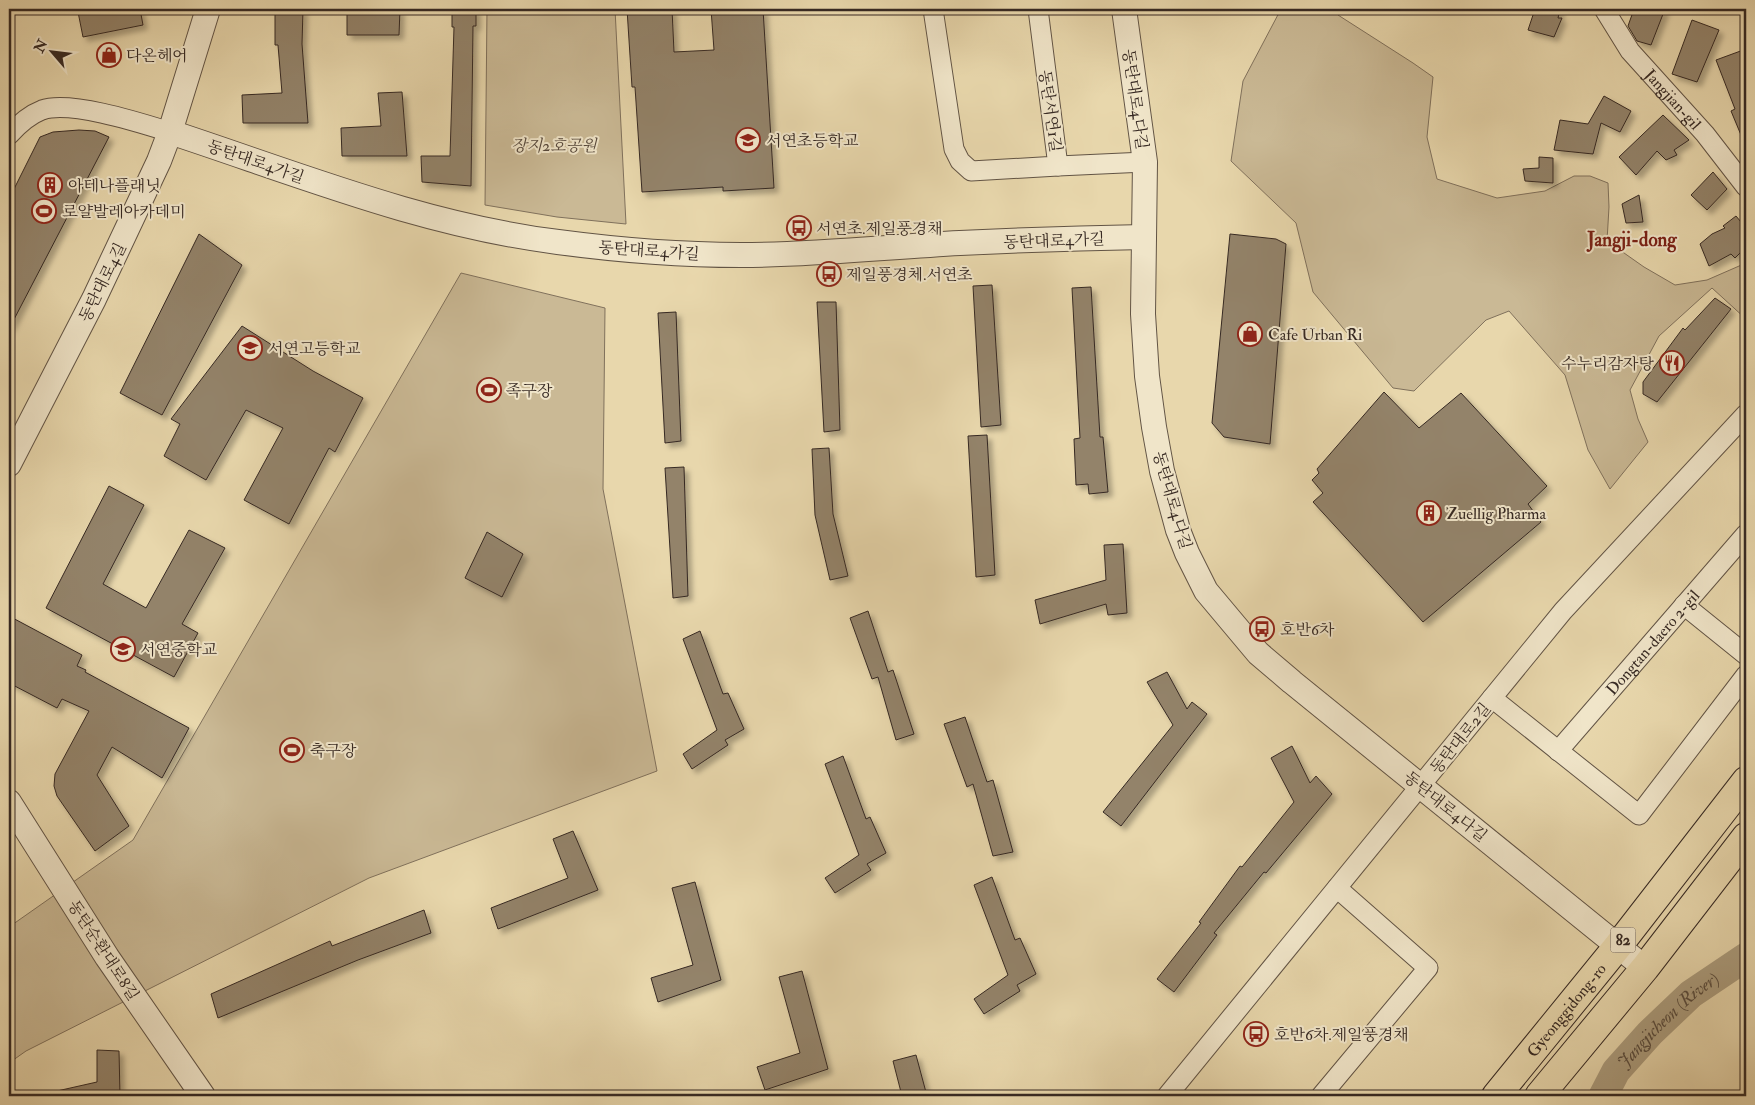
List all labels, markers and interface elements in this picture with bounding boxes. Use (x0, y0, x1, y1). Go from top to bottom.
north arrow (28, 28, 78, 78)
text: N (30, 36, 52, 57)
shop icon: 다온헤어 (96, 42, 122, 68)
place label: 다온헤어 (126, 46, 188, 66)
street label: 동탄대로4다길 (1118, 48, 1152, 151)
street label: Jangjian-gil (1639, 64, 1705, 134)
street label: 동탄서연1길 (1034, 69, 1066, 154)
school or university icon: 서연초등학교 (735, 127, 761, 153)
place label: 서연초등학교 (766, 131, 859, 151)
street label: 동탄대로4가길 (204, 136, 307, 188)
park label: 장지2호공원 (511, 136, 598, 156)
building icon: 아테나플래닛 (37, 172, 63, 198)
place label: 아테나플래닛 (68, 176, 161, 196)
sports icon: 로얄발레아카데미 (31, 198, 57, 224)
place label: 로얄발레아카데미 (62, 202, 186, 222)
bus stop icon: 서연초.제일풍경채 (786, 215, 812, 241)
place label: 서연초.제일풍경채 (816, 219, 943, 239)
district label: Jangji-dong (1586, 228, 1677, 253)
street label: 동탄대로4가길 (1003, 229, 1105, 253)
street label: 동탄대로4가길 (598, 237, 700, 265)
street label: 동탄대로4길 (75, 239, 131, 325)
bus stop icon: 제일풍경체.서연초 (816, 261, 842, 287)
place label: 제일풍경체.서연초 (846, 265, 973, 285)
shop icon: Cafe Urban Ri (1237, 321, 1263, 347)
place label: Cafe Urban Ri (1268, 325, 1362, 345)
school or university icon: 서연고등학교 (237, 335, 263, 361)
place label: 서연고등학교 (268, 339, 361, 359)
restaurant icon: 수누리감자탕 (1659, 350, 1685, 376)
place label: 수누리감자탕 (1561, 354, 1655, 374)
sports icon: 족구장 (476, 377, 502, 403)
place label: 족구장 (506, 381, 553, 401)
street label: 동탄대로4다길 (1148, 449, 1196, 552)
building icon: Zuellig Pharma (1416, 500, 1442, 526)
place label: Zuellig Pharma (1446, 504, 1546, 524)
street label: Dongtan-daero 2-gil (1602, 586, 1704, 700)
bus stop icon: 호반6차 (1249, 616, 1275, 642)
place label: 호반6차 (1280, 620, 1335, 640)
school or university icon: 서연중학교 (110, 636, 136, 662)
place label: 서연중학교 (140, 640, 217, 660)
street label: 동탄대로2길 (1426, 699, 1495, 778)
sports icon: 축구장 (279, 737, 305, 763)
place label: 축구장 (310, 741, 357, 761)
street label: 동탄대로4다길 (1400, 767, 1491, 846)
street label: 동탄순환대로8길 (63, 897, 143, 1005)
road number: 82 (1610, 928, 1636, 952)
street label: Gyeonggidong-ro (1523, 959, 1611, 1061)
water label: Jangjicheon (River) (1613, 968, 1723, 1074)
bus stop icon: 호반6차.제일풍경채 (1243, 1021, 1269, 1047)
place label: 호반6차.제일풍경채 (1274, 1025, 1409, 1045)

